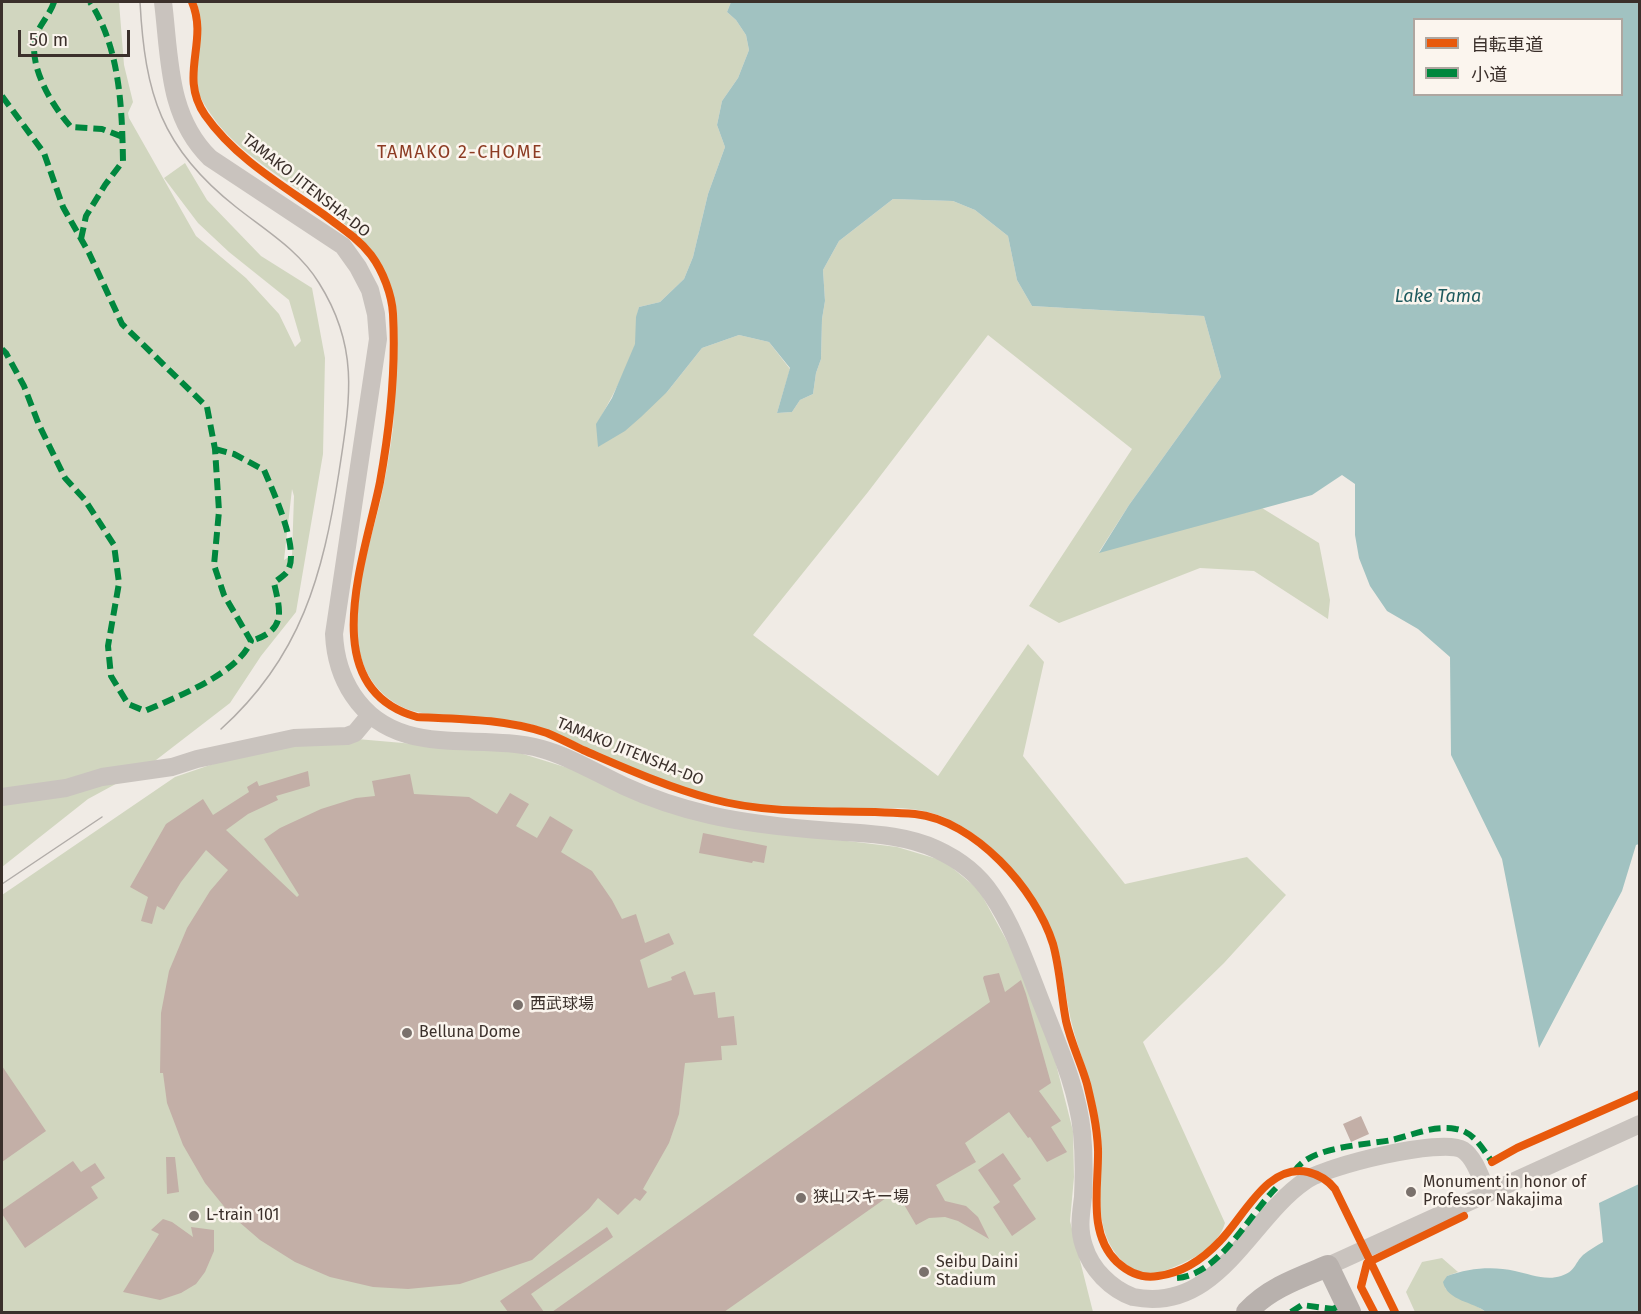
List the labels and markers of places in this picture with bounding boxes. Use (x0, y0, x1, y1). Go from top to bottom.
place label: 西武球場 (530, 995, 594, 1015)
marker: 西武球場 (511, 998, 525, 1012)
place label: Belluna Dome (419, 1023, 521, 1043)
marker: Belluna Dome (400, 1026, 414, 1040)
place label: Monument in honor of Professor Nakajima (1423, 1173, 1586, 1211)
marker: Monument in honor of Professor Nakajima (1404, 1185, 1418, 1199)
place label: 狭山スキー場 (813, 1188, 909, 1208)
marker: 狭山スキー場 (794, 1191, 808, 1205)
place label: L-train 101 (206, 1206, 279, 1226)
marker: L-train 101 (187, 1209, 201, 1223)
place label: Seibu Daini Stadium (936, 1253, 1018, 1291)
marker: Seibu Daini Stadium (917, 1265, 931, 1279)

